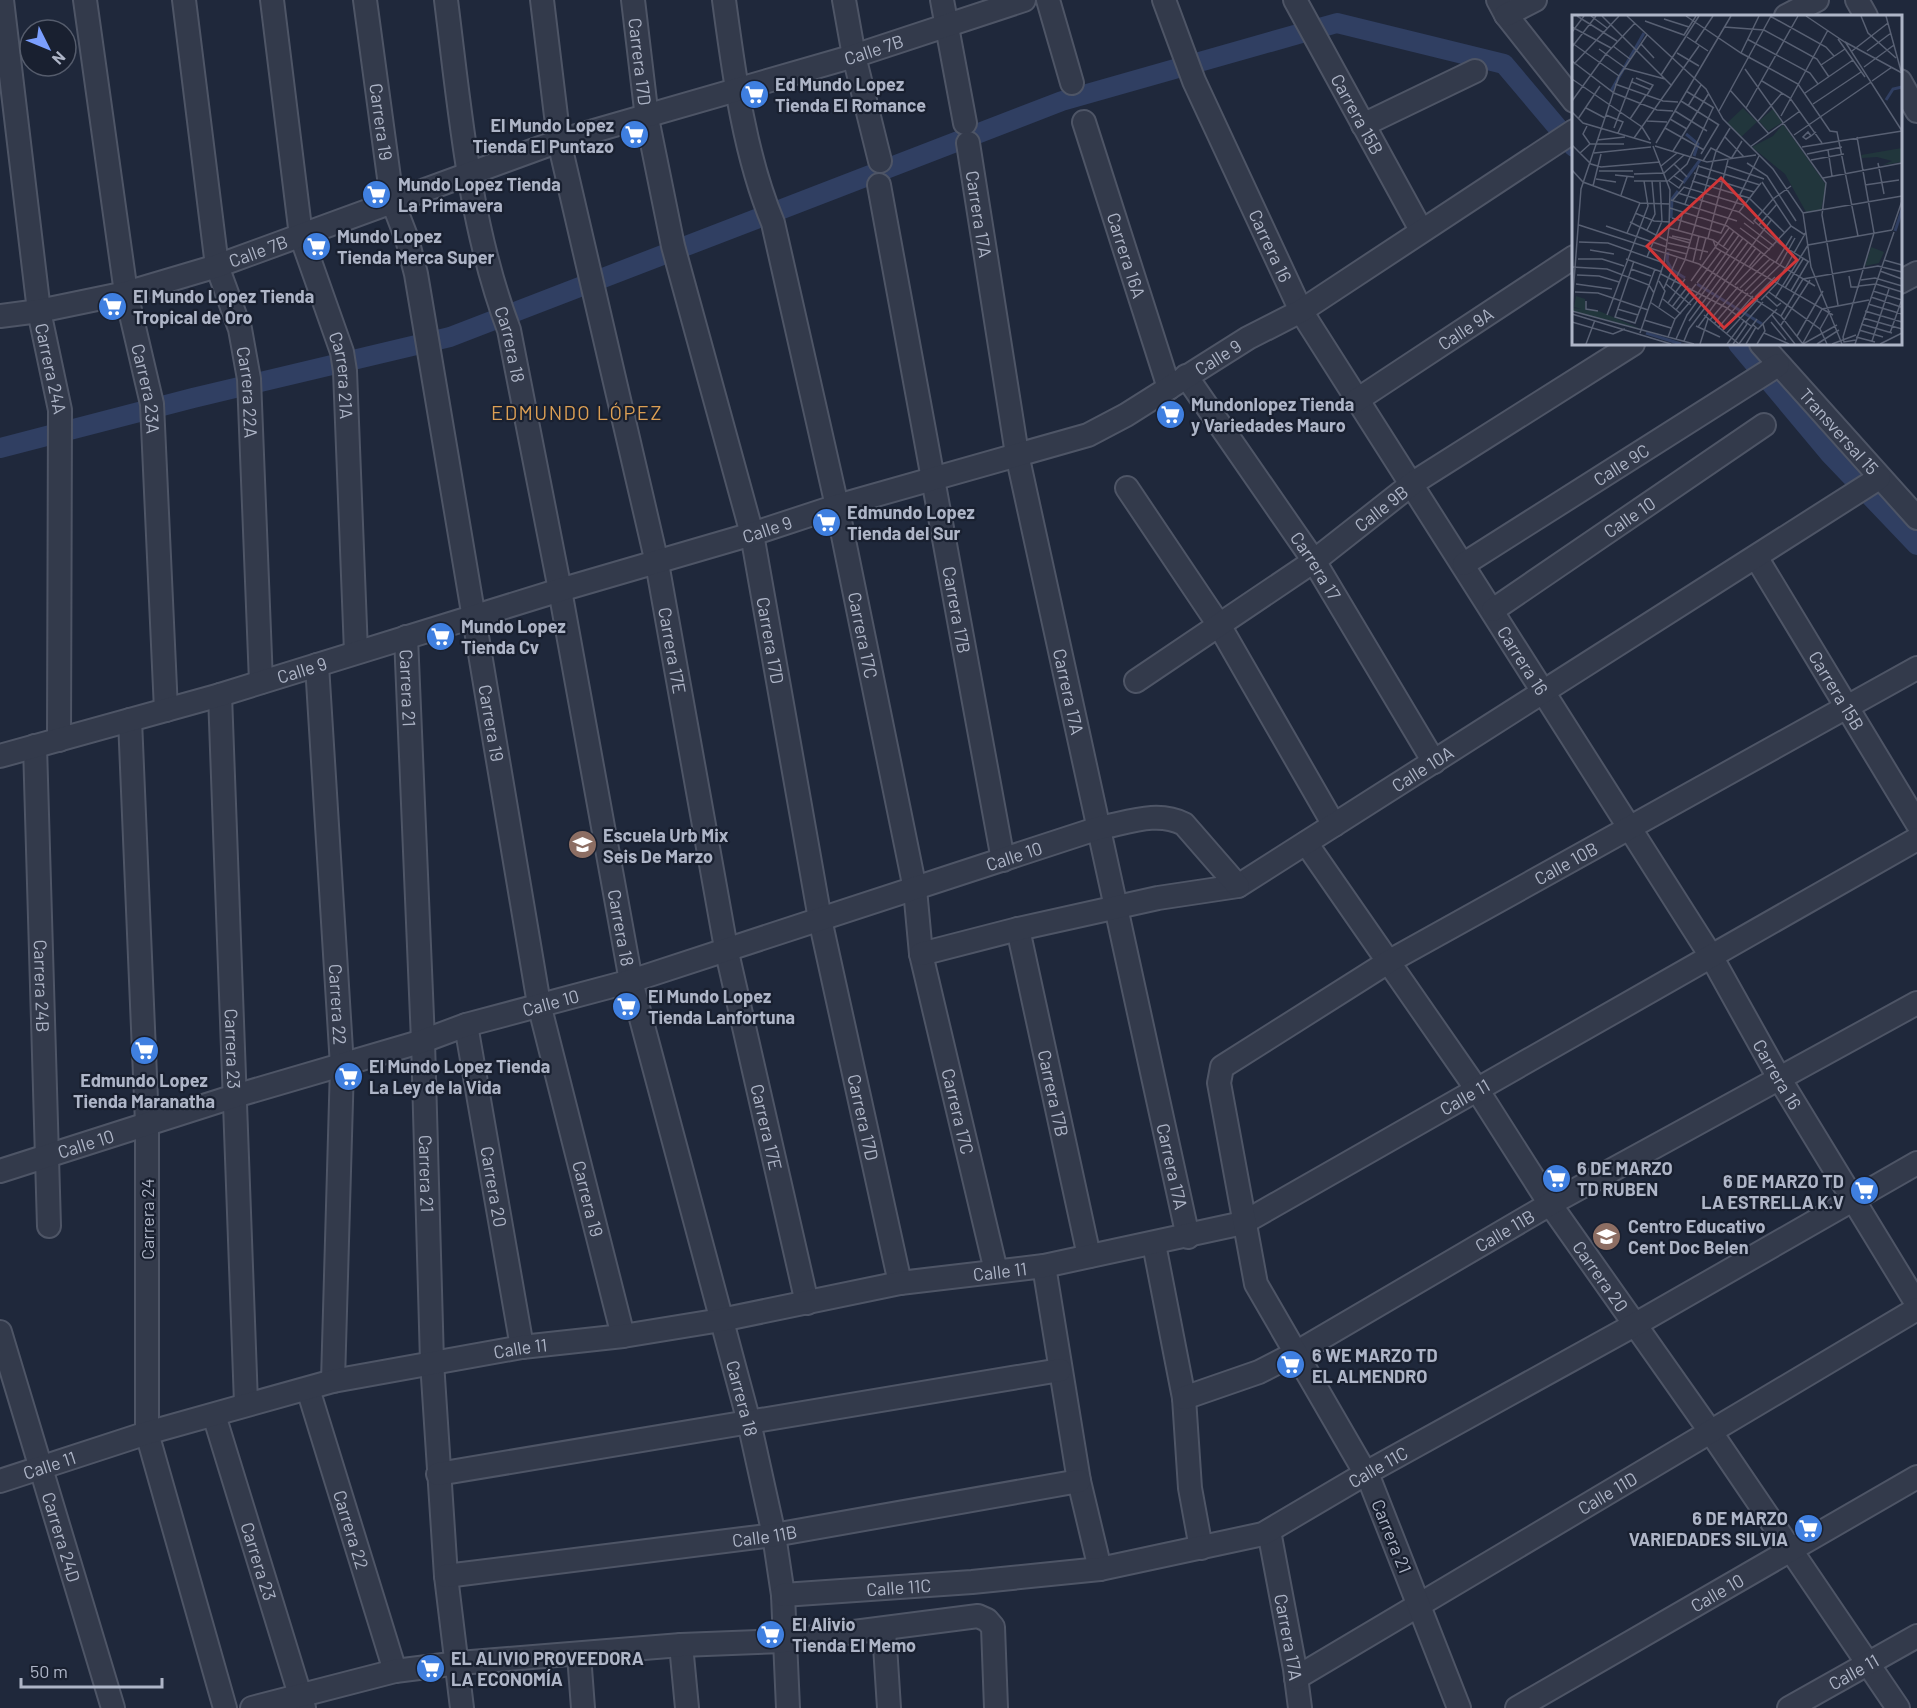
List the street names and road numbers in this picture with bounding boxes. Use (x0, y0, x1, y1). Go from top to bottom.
street label: Carrera 17D (624, 17, 656, 107)
street label: Calle 7B (841, 29, 906, 69)
street label: Carrera 15B (1326, 70, 1388, 158)
street label: Carrera 19 (365, 82, 398, 162)
street label: Carrera 17A (962, 169, 997, 259)
street label: Carrera 16 (1244, 206, 1297, 285)
street label: Carrera 16A (1103, 210, 1151, 301)
street label: Calle 7B (226, 230, 291, 272)
street label: Calle 9A (1434, 302, 1497, 355)
street label: Carrera 18 (490, 303, 530, 384)
street label: Carrera 24A (31, 321, 72, 416)
street label: Carrera 21A (325, 328, 358, 420)
street label: Calle 9 (1190, 334, 1245, 380)
street label: Carrera 23A (127, 341, 164, 435)
street label: Carrera 22A (232, 345, 262, 439)
street label: Transversal 15 (1795, 383, 1883, 479)
street label: Calle 9C (1589, 439, 1653, 490)
street label: Calle 9B (1350, 480, 1412, 536)
street label: Calle 10 (1599, 492, 1659, 542)
street label: Calle 9 (740, 511, 795, 547)
street label: Carrera 17 (1286, 527, 1346, 604)
street label: Carrera 17B (938, 565, 976, 655)
street label: Carrera 17C (844, 590, 883, 680)
street label: Carrera 17D (752, 595, 789, 685)
street label: Carrera 17E (654, 605, 691, 695)
street label: Carrera 16 (1493, 622, 1553, 699)
street label: Carrera 17A (1049, 646, 1089, 737)
street label: Carrera 15B (1804, 647, 1869, 734)
street label: Carrera 21 (396, 649, 421, 727)
street label: Calle 9 (274, 652, 329, 688)
street label: Carrera 19 (474, 683, 509, 763)
street label: Calle 10A (1387, 741, 1457, 796)
street label: Calle 10 (983, 836, 1045, 875)
street label: Calle 10B (1530, 837, 1601, 890)
street label: Carrera 18 (604, 888, 639, 968)
street label: Carrera 24B (30, 939, 54, 1033)
street label: Carrera 22 (325, 963, 352, 1046)
street label: Calle 10 (520, 984, 581, 1021)
street label: Carrera 23 (221, 1008, 245, 1090)
street label: Carrera 16 (1749, 1035, 1807, 1113)
street label: Carrera 17B (1034, 1048, 1074, 1139)
street label: Carrera 17C (937, 1066, 979, 1157)
street label: Carrera 17D (843, 1072, 884, 1163)
street label: Calle 11 (1436, 1074, 1493, 1120)
street label: Carrera 17E (746, 1082, 787, 1172)
street label: Carrera 17A (1152, 1121, 1193, 1212)
street label: Calle 10 (55, 1124, 117, 1163)
street label: Carrera 21 (415, 1134, 439, 1213)
street label: Carrera 20 (476, 1144, 512, 1229)
street label: Carrera 19 (568, 1158, 608, 1239)
street label: Carrera 24 (136, 1178, 158, 1260)
street label: Calle 11B (1471, 1204, 1539, 1257)
street label: Carrera 20 (1568, 1236, 1633, 1316)
street label: Calle 11 (972, 1257, 1028, 1285)
street label: Calle 11 (492, 1333, 548, 1363)
street label: Carrera 18 (722, 1358, 763, 1438)
street label: Calle 11C (1344, 1441, 1412, 1492)
street label: Calle 11 (20, 1446, 79, 1484)
street label: Calle 11D (1574, 1467, 1641, 1519)
street label: Carrera 22 (329, 1487, 374, 1572)
street label: Carrera 24D (38, 1489, 85, 1585)
street label: Carrera 21 (1367, 1496, 1417, 1576)
street label: Carrera 23 (237, 1519, 281, 1603)
street label: Calle 11B (731, 1520, 799, 1551)
street label: Calle 10 (1686, 1568, 1748, 1617)
street label: Calle 11C (865, 1574, 932, 1600)
street label: Carrera 17A (1270, 1592, 1307, 1682)
street label: Calle 11 (1824, 1649, 1883, 1695)

